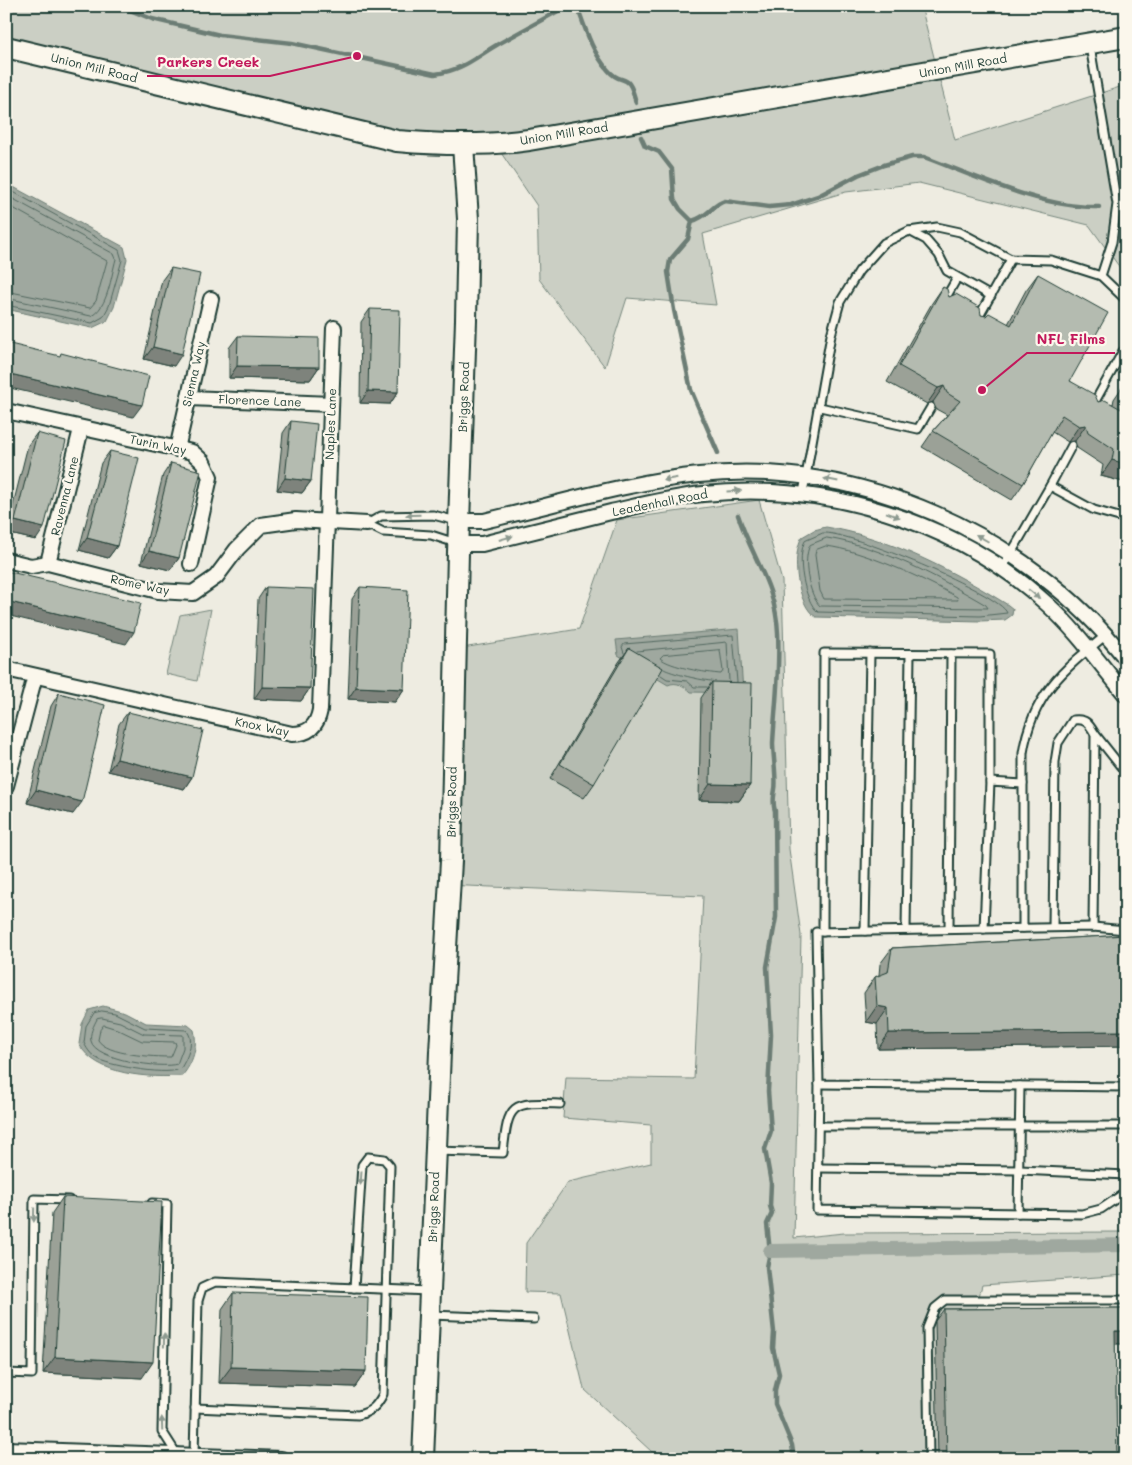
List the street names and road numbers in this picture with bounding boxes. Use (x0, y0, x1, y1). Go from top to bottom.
street label: Union Mill Road (49, 49, 140, 86)
street label: Union Mill Road (918, 49, 1008, 81)
street label: Union Mill Road (519, 118, 609, 148)
street label: Sienna Way (178, 339, 208, 408)
street label: Briggs Road (454, 361, 472, 433)
street label: Naples Lane (321, 388, 339, 460)
street label: Florence Lane (218, 391, 302, 409)
street label: Turin Way (128, 430, 188, 458)
street label: Ravenna Lane (46, 454, 82, 537)
street label: Leadenhall Road (611, 485, 709, 519)
street label: Rome Way (109, 570, 171, 598)
street label: Knox Way (234, 712, 291, 740)
street label: Briggs Road (442, 766, 460, 837)
street label: Briggs Road (424, 1171, 442, 1243)

